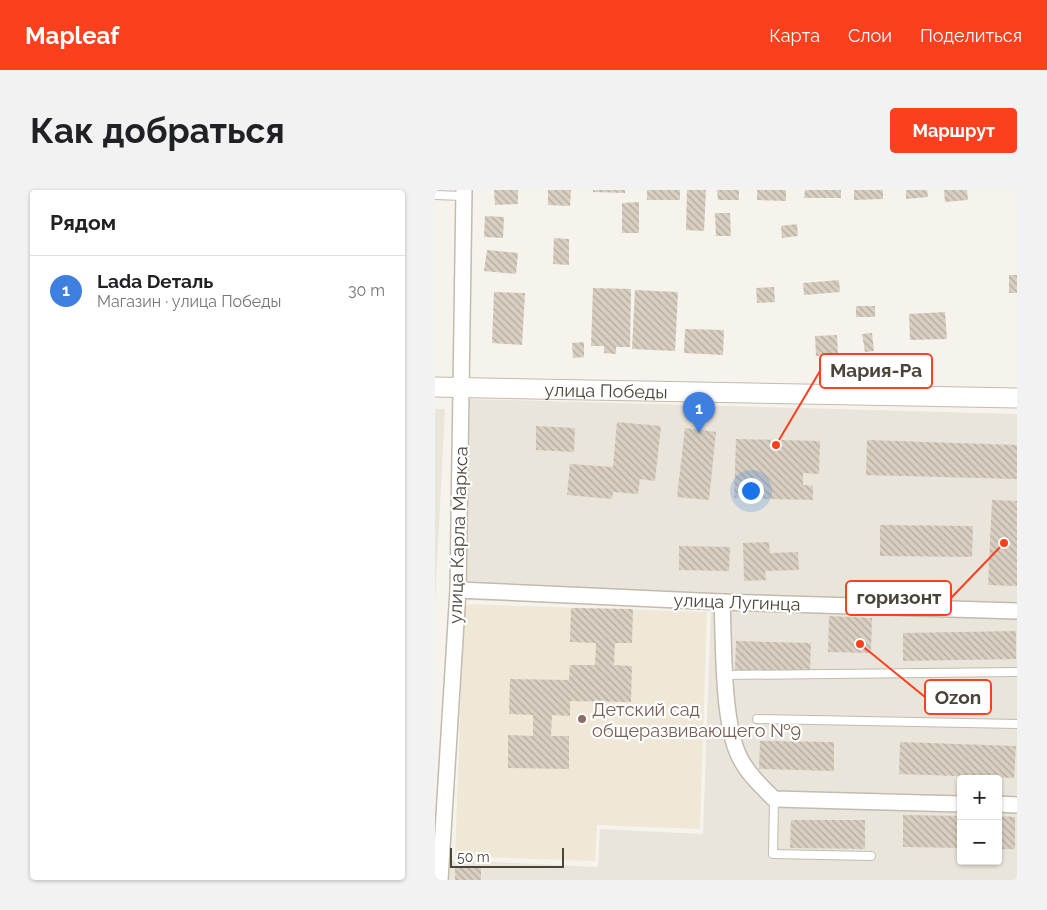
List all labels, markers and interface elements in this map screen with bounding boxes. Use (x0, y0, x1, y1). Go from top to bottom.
text: Mapleaf (25, 21, 119, 50)
text: Карта (769, 25, 820, 46)
text: Слои (848, 25, 892, 46)
text: Поделиться (920, 25, 1022, 46)
button: Маршрут (890, 108, 1017, 153)
text: Как добраться (30, 110, 285, 151)
text: Рядом (50, 210, 116, 235)
text: Lada Dеталь (97, 270, 213, 292)
text: 1 (62, 281, 70, 300)
text: 30 m (348, 281, 385, 300)
text: Магазин · улица Победы (97, 292, 281, 311)
callout: Мария-Ра (820, 354, 932, 388)
text: Мария-Ра (830, 359, 922, 381)
street label: улица Победы (544, 379, 668, 402)
pin: 1 (683, 392, 715, 433)
street label: улица Карла Маркса (444, 446, 472, 624)
your location (738, 478, 764, 504)
callout: горизонт (846, 581, 951, 615)
text: горизонт (856, 586, 942, 608)
street label: улица Лугинца (673, 589, 801, 615)
callout: Ozon (925, 680, 991, 714)
text: Ozon (935, 686, 981, 708)
place label: Детский сад общеразвивающего №9 (592, 699, 801, 741)
marker: Детский сад общеразвивающего №9 (576, 713, 588, 725)
map controls (957, 775, 1002, 865)
button: + (957, 775, 1002, 820)
button: − (957, 820, 1002, 865)
scale bar (450, 845, 564, 868)
text: 50 m (457, 849, 490, 865)

